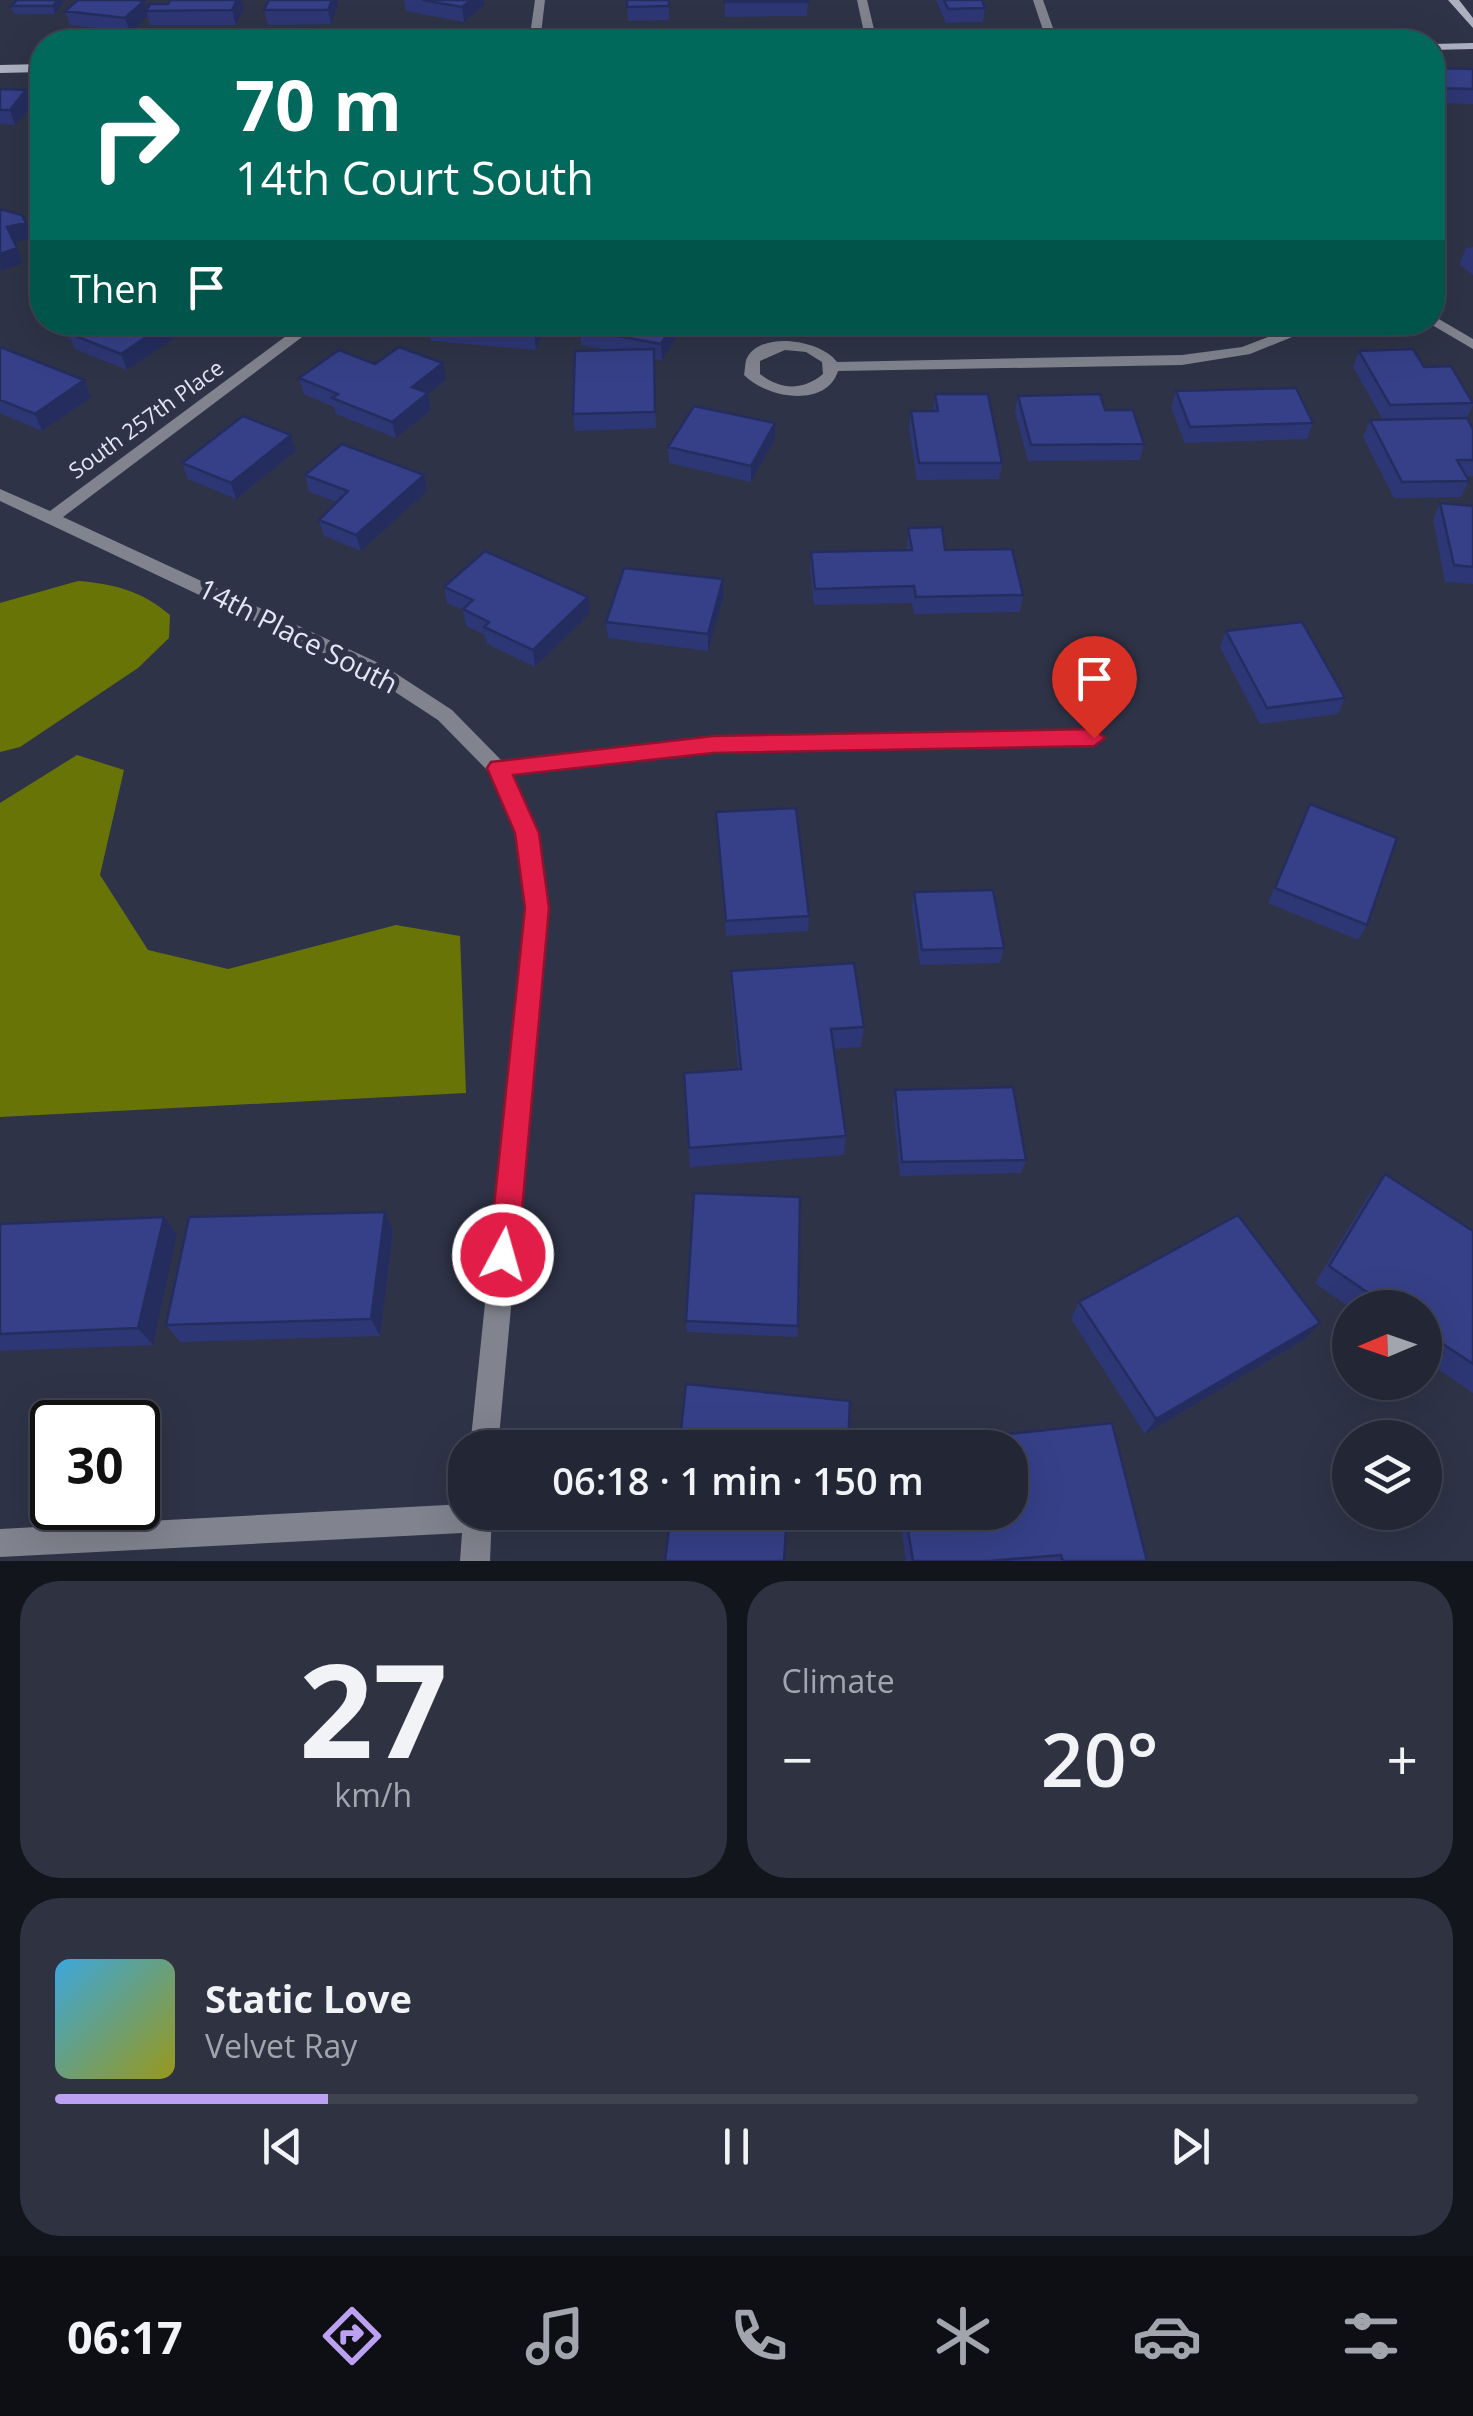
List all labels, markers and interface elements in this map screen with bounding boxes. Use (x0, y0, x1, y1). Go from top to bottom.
text: 70 m (235, 56, 402, 152)
icon: right (70, 70, 200, 200)
text: 14th Court South (235, 147, 594, 208)
icon: arrive (179, 260, 234, 315)
text: Then (70, 262, 159, 314)
street label: South 257th Place (62, 352, 229, 485)
street label: 14th Place South (192, 568, 405, 702)
pin (1052, 636, 1137, 739)
icon: arrive (1067, 651, 1122, 706)
position arrow (451, 1203, 555, 1307)
north arrow (1332, 1290, 1442, 1400)
map controls (1332, 1290, 1442, 1530)
speed limit sign: 30 (30, 1400, 160, 1530)
button: layers (1332, 1420, 1442, 1530)
text: 06:18 · 1 min · 150 m (552, 1454, 924, 1506)
text: 27 (299, 1619, 448, 1796)
text: Climate (782, 1659, 895, 1702)
text: 20° (1041, 1707, 1159, 1809)
text: − (782, 1721, 813, 1796)
text: + (1387, 1721, 1418, 1796)
text: km/h (334, 1773, 412, 1816)
text: Static Love (205, 1972, 412, 2024)
text: Velvet Ray (205, 2024, 357, 2067)
icon: previous (255, 2119, 310, 2174)
icon: pause (709, 2119, 764, 2174)
icon: next (1163, 2119, 1218, 2174)
icon: directions (317, 2301, 387, 2371)
icon: music (520, 2301, 590, 2371)
icon: phone (724, 2301, 794, 2371)
icon: climate (928, 2301, 998, 2371)
icon: car (1132, 2301, 1202, 2371)
icon: filters (1336, 2301, 1406, 2371)
text: 06:17 (67, 2306, 183, 2367)

